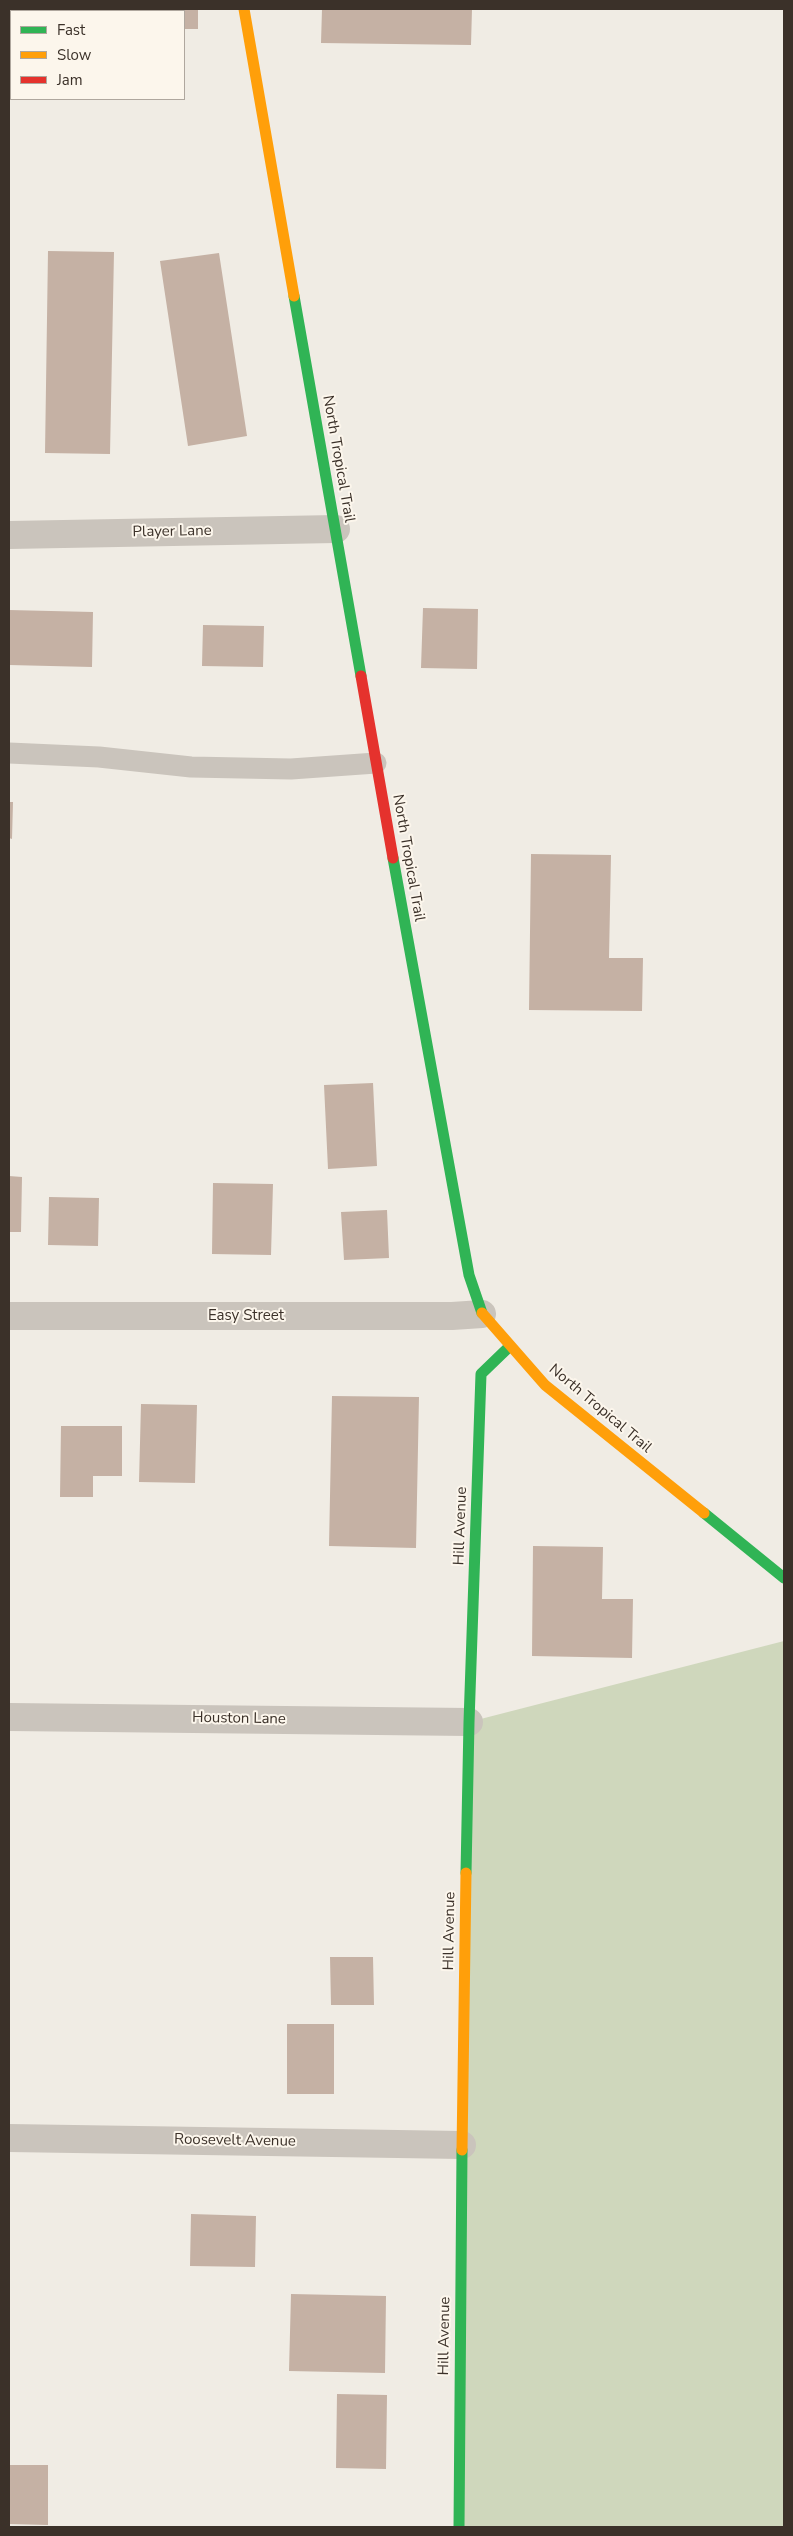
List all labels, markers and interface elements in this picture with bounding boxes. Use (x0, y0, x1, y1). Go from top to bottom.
legend (10, 10, 185, 100)
text: Fast (57, 20, 85, 40)
text: Slow (57, 45, 91, 65)
text: Jam (57, 70, 83, 90)
street label: North Tropical Trail (318, 394, 358, 524)
street label: Player Lane (132, 522, 212, 542)
street label: North Tropical Trail (388, 793, 428, 923)
street label: Easy Street (208, 1307, 284, 1325)
street label: North Tropical Trail (545, 1361, 655, 1457)
street label: Hill Avenue (451, 1486, 471, 1566)
street label: Houston Lane (192, 1709, 286, 1729)
street label: Hill Avenue (440, 1892, 460, 1970)
street label: Roosevelt Avenue (174, 2131, 296, 2151)
street label: Hill Avenue (435, 2297, 455, 2375)

